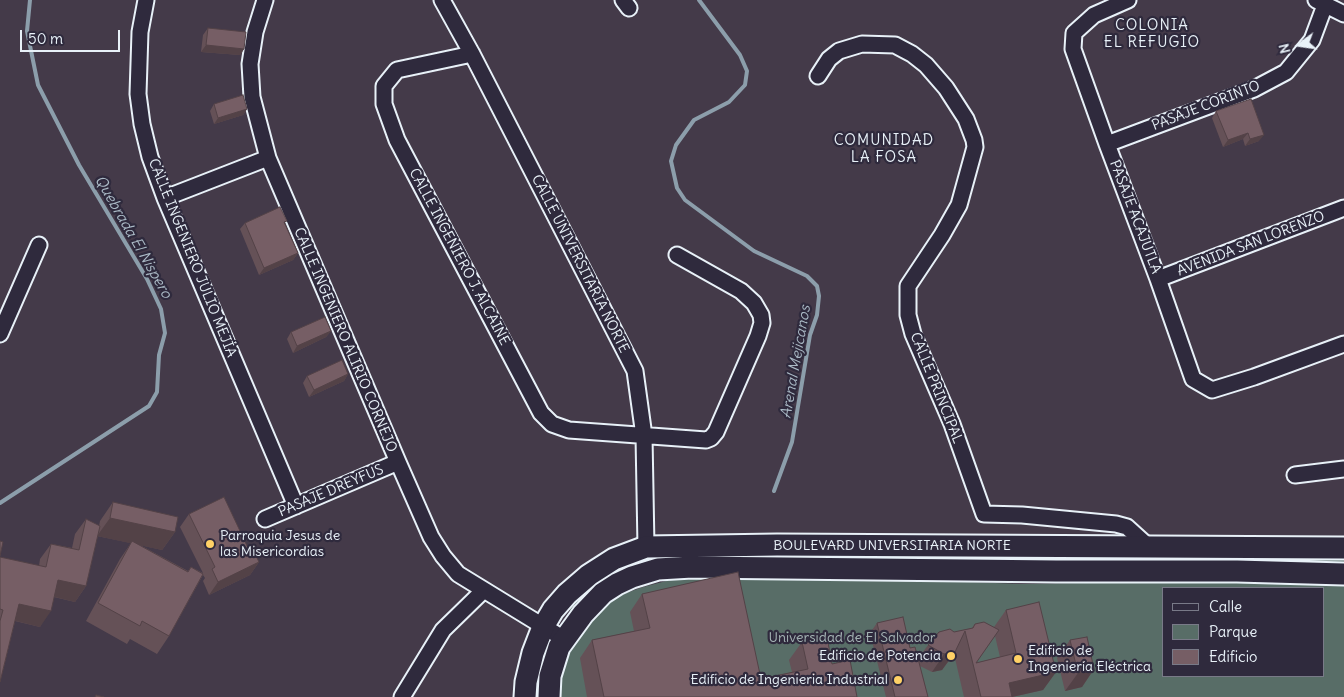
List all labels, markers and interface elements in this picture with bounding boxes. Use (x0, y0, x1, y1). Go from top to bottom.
district label: COLONIA EL REFUGIO (1103, 17, 1201, 52)
scale bar (22, 20, 122, 52)
north arrow (1274, 20, 1324, 70)
text: 50 m (28, 29, 63, 48)
text: N (1275, 42, 1294, 56)
street label: PASAJE CORINTO (1149, 78, 1263, 134)
district label: COMUNIDAD LA FOSA (833, 132, 935, 167)
street label: CALLE INGENIERO JULIO MEJÍA (144, 156, 240, 360)
street label: PASAJE ACAJUTLA (1106, 158, 1164, 276)
street label: CALLE INGENIERO J. ALCAINE (405, 166, 513, 348)
water label: Quebrada El Nispero (90, 172, 176, 302)
street label: CALLE UNIVERSITARIA NORTE (528, 172, 632, 356)
street label: AVENIDA SAN LORENZO (1175, 208, 1327, 280)
street label: CALLE INGENIERO ALIRIO CORNEJO (290, 225, 400, 455)
water label: Arenal Mejicanos (777, 304, 815, 420)
street label: CALLE PRINCIPAL (906, 330, 966, 446)
street label: PASAJE DREYFUS (276, 461, 386, 521)
place label: Parroquia Jesus de las Misericordias (220, 528, 340, 560)
marker: Parroquia Jesus de las Misericordias (204, 538, 216, 550)
street label: BOULEVARD UNIVERSITARIA NORTE (773, 538, 1011, 554)
legend (1162, 587, 1324, 677)
text: Calle (1209, 597, 1242, 616)
text: Parque (1209, 622, 1257, 641)
park label: Universidad de El Salvador (768, 630, 936, 646)
place label: Edificio de Ingeniería Eléctrica (1028, 643, 1151, 676)
text: Edificio (1209, 647, 1257, 666)
place label: Edificio de Potencia (819, 648, 941, 664)
marker: Edificio de Potencia (945, 650, 957, 662)
marker: Edificio de Ingeniería Eléctrica (1012, 653, 1024, 665)
place label: Edificio de Ingenieria Industrial (690, 672, 888, 688)
marker: Edificio de Ingenieria Industrial (892, 674, 904, 686)

